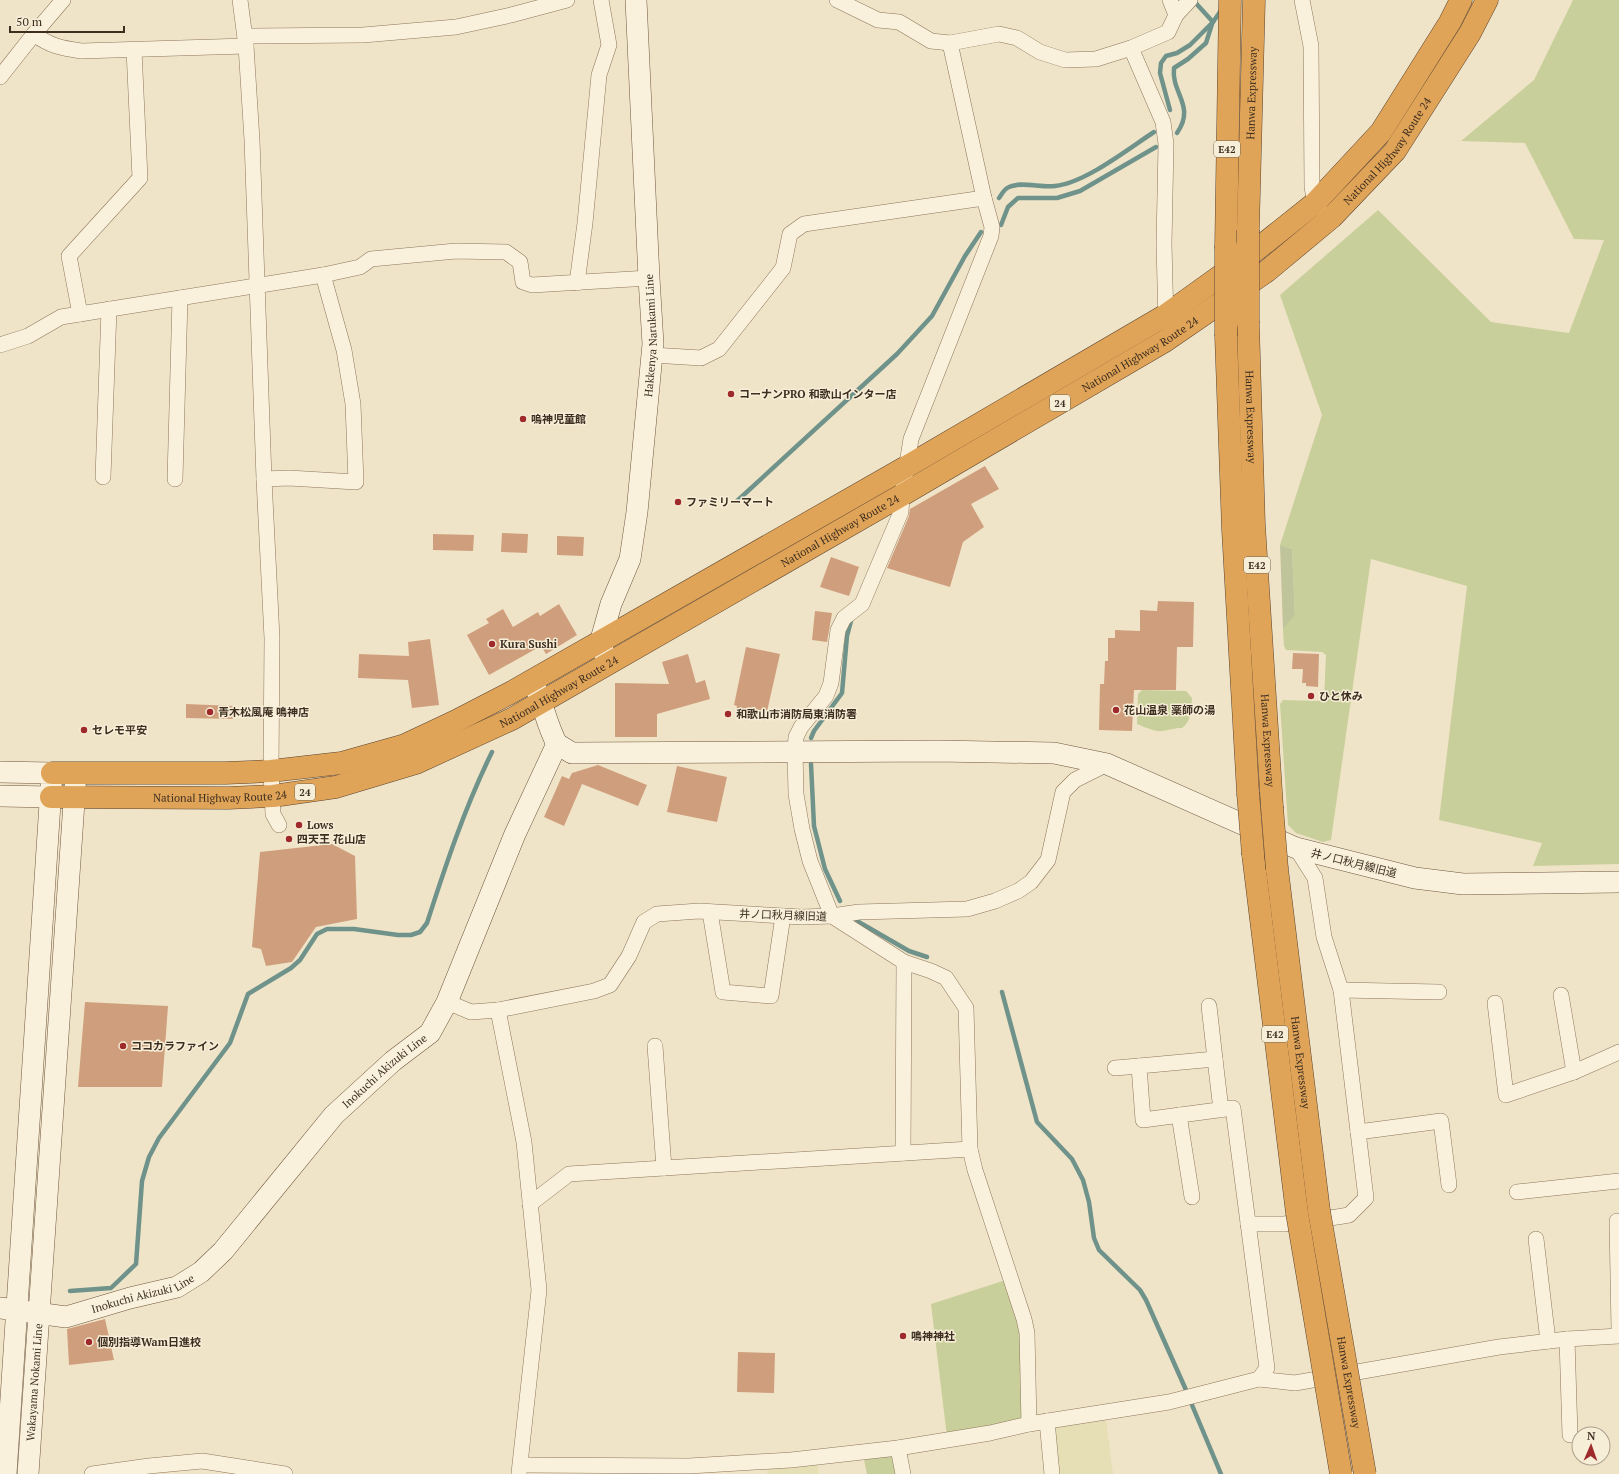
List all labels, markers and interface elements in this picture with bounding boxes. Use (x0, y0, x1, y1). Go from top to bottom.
scale bar (10, 8, 124, 34)
text: 50 m (16, 14, 43, 29)
street label: Hanwa Expressway (1243, 46, 1260, 140)
street label: National Highway Route 24 (1340, 95, 1434, 208)
road number: E42 (1214, 141, 1240, 157)
street label: Hakkenya Narukami Line (641, 273, 660, 397)
street label: National Highway Route 24 (1079, 313, 1201, 395)
street label: Hanwa Expressway (1242, 370, 1259, 464)
place label: コーナンPRO 和歌山インター店 (739, 387, 897, 401)
marker: コーナンPRO 和歌山インター店 (726, 389, 736, 399)
road number: 24 (1050, 395, 1070, 411)
place label: 嗚神児童館 (531, 412, 586, 426)
marker: 嗚神児童館 (518, 414, 528, 424)
street label: National Highway Route 24 (778, 491, 902, 570)
place label: ファミリーマート (686, 495, 774, 509)
marker: ファミリーマート (673, 497, 683, 507)
road number: E42 (1244, 557, 1270, 573)
place label: Kura Sushi (500, 637, 557, 651)
marker: Kura Sushi (487, 639, 497, 649)
street label: National Highway Route 24 (497, 653, 621, 731)
place label: ひと休み (1319, 689, 1363, 703)
marker: ひと休み (1306, 691, 1316, 701)
street label: Hanwa Expressway (1258, 694, 1278, 788)
place label: 花山温泉 薬師の湯 (1124, 703, 1215, 717)
place label: 青木松風庵 鳴神店 (218, 705, 309, 719)
marker: 花山温泉 薬師の湯 (1111, 705, 1121, 715)
marker: 青木松風庵 鳴神店 (205, 707, 215, 717)
place label: 和歌山市消防局東消防署 (736, 707, 857, 721)
marker: 和歌山市消防局東消防署 (723, 709, 733, 719)
place label: セレモ平安 (92, 723, 147, 737)
marker: セレモ平安 (79, 725, 89, 735)
road number: 24 (295, 784, 315, 800)
street label: National Highway Route 24 (153, 787, 288, 805)
place label: Lows (307, 818, 333, 832)
marker: Lows (294, 820, 304, 830)
place label: 四天王 花山店 (297, 832, 366, 846)
marker: 四天王 花山店 (284, 834, 294, 844)
street label: 井ノ口秋月線旧道 (1310, 846, 1398, 880)
street label: 井ノ口秋月線旧道 (739, 906, 827, 924)
street label: Hanwa Expressway (1288, 1015, 1313, 1110)
road number: E42 (1262, 1026, 1288, 1042)
street label: Inokuchi Akizuki Line (339, 1031, 430, 1111)
place label: ココカラファイン (131, 1039, 219, 1053)
marker: ココカラファイン (118, 1041, 128, 1051)
street label: Inokuchi Akizuki Line (90, 1271, 197, 1316)
street label: Wakayama Nokami Line (23, 1323, 45, 1441)
place label: 鳴神神社 (911, 1329, 955, 1343)
marker: 鳴神神社 (898, 1331, 908, 1341)
place label: 個別指導Wam日進校 (97, 1335, 201, 1349)
street label: Hanwa Expressway (1334, 1335, 1364, 1430)
marker: 個別指導Wam日進校 (84, 1337, 94, 1347)
north arrow (1571, 1426, 1611, 1466)
text: N (1587, 1429, 1596, 1443)

